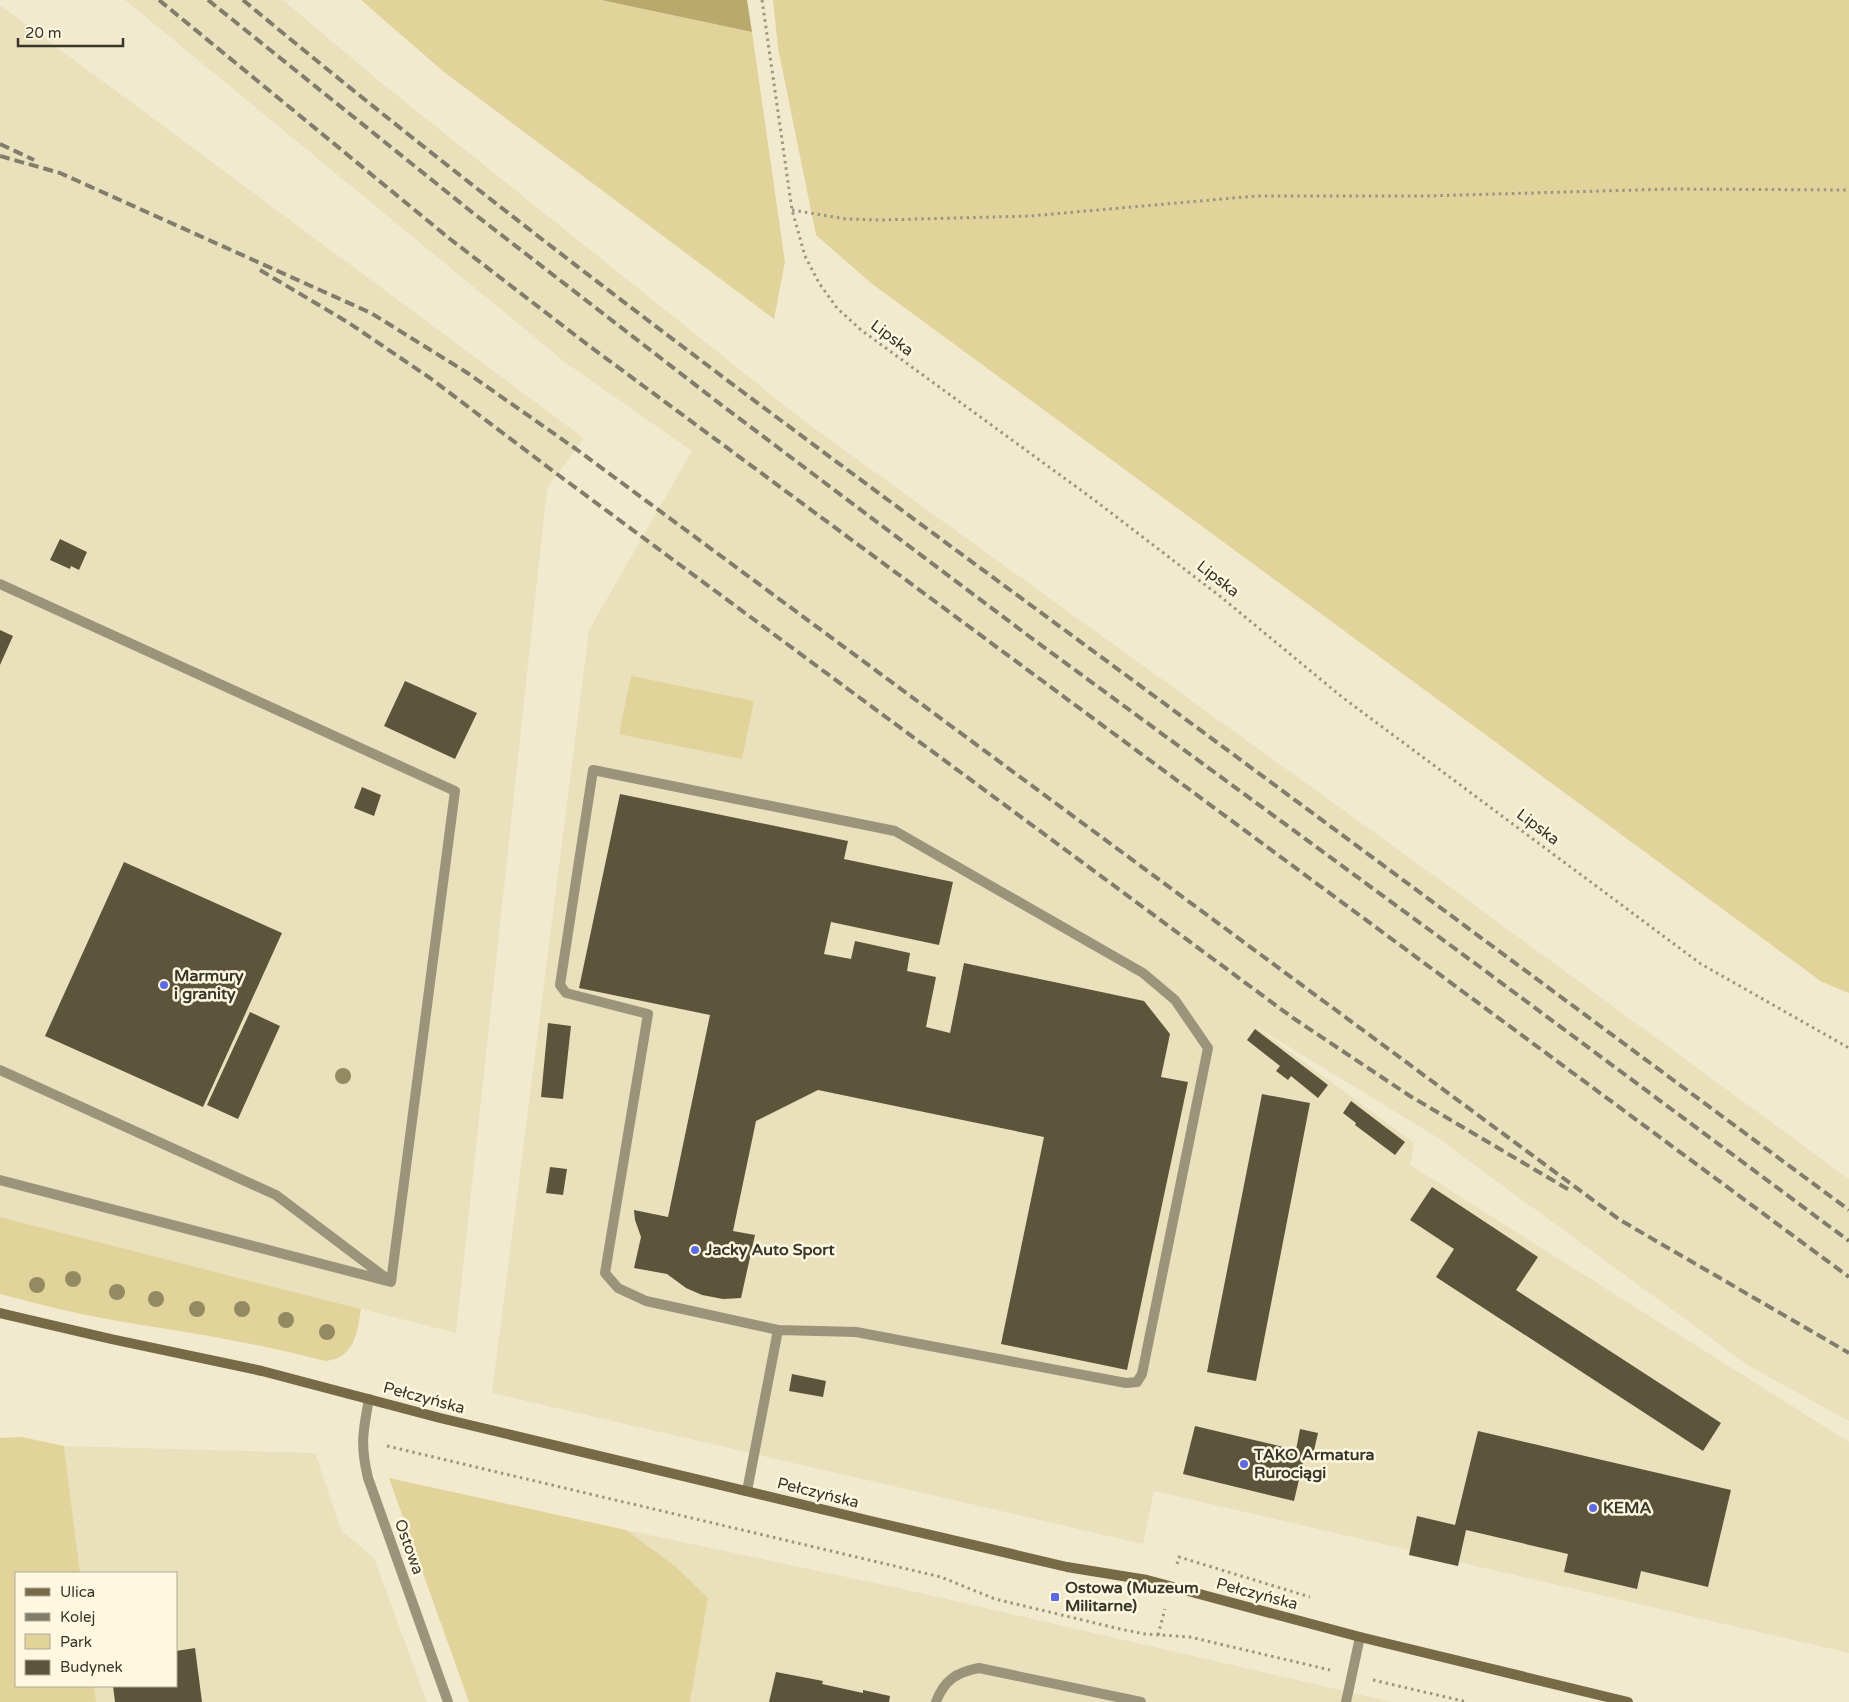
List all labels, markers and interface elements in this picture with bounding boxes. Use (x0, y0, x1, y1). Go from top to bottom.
scale bar (18, 15, 122, 47)
text: 20 m (25, 24, 62, 42)
street label: Lipska (867, 315, 917, 361)
street label: Lipska (1193, 556, 1243, 602)
street label: Lipska (1513, 804, 1563, 850)
place label: Marmury i granity (174, 966, 244, 1004)
marker: Marmury i granity (158, 979, 170, 991)
place label: Jacky Auto Sport (704, 1240, 835, 1260)
marker: Jacky Auto Sport (689, 1244, 701, 1256)
street label: Pełczyńska (381, 1377, 467, 1419)
place label: TAKO Armatura Rurociągi (1253, 1445, 1375, 1483)
marker: TAKO Armatura Rurociągi (1238, 1458, 1250, 1470)
street label: Pełczyńska (775, 1473, 861, 1513)
place label: KEMA (1603, 1498, 1651, 1518)
marker: KEMA (1587, 1502, 1599, 1514)
street label: Ostowa (390, 1516, 428, 1578)
legend (15, 1572, 178, 1687)
street label: Pełczyńska (1214, 1573, 1300, 1615)
place label: Ostowa (Muzeum Militarne) (1065, 1578, 1199, 1616)
text: Ulica (60, 1583, 95, 1601)
marker: Ostowa (Muzeum Militarne) (1049, 1591, 1061, 1603)
text: Kolej (60, 1608, 95, 1626)
text: Park (60, 1633, 92, 1651)
text: Budynek (60, 1658, 123, 1676)

